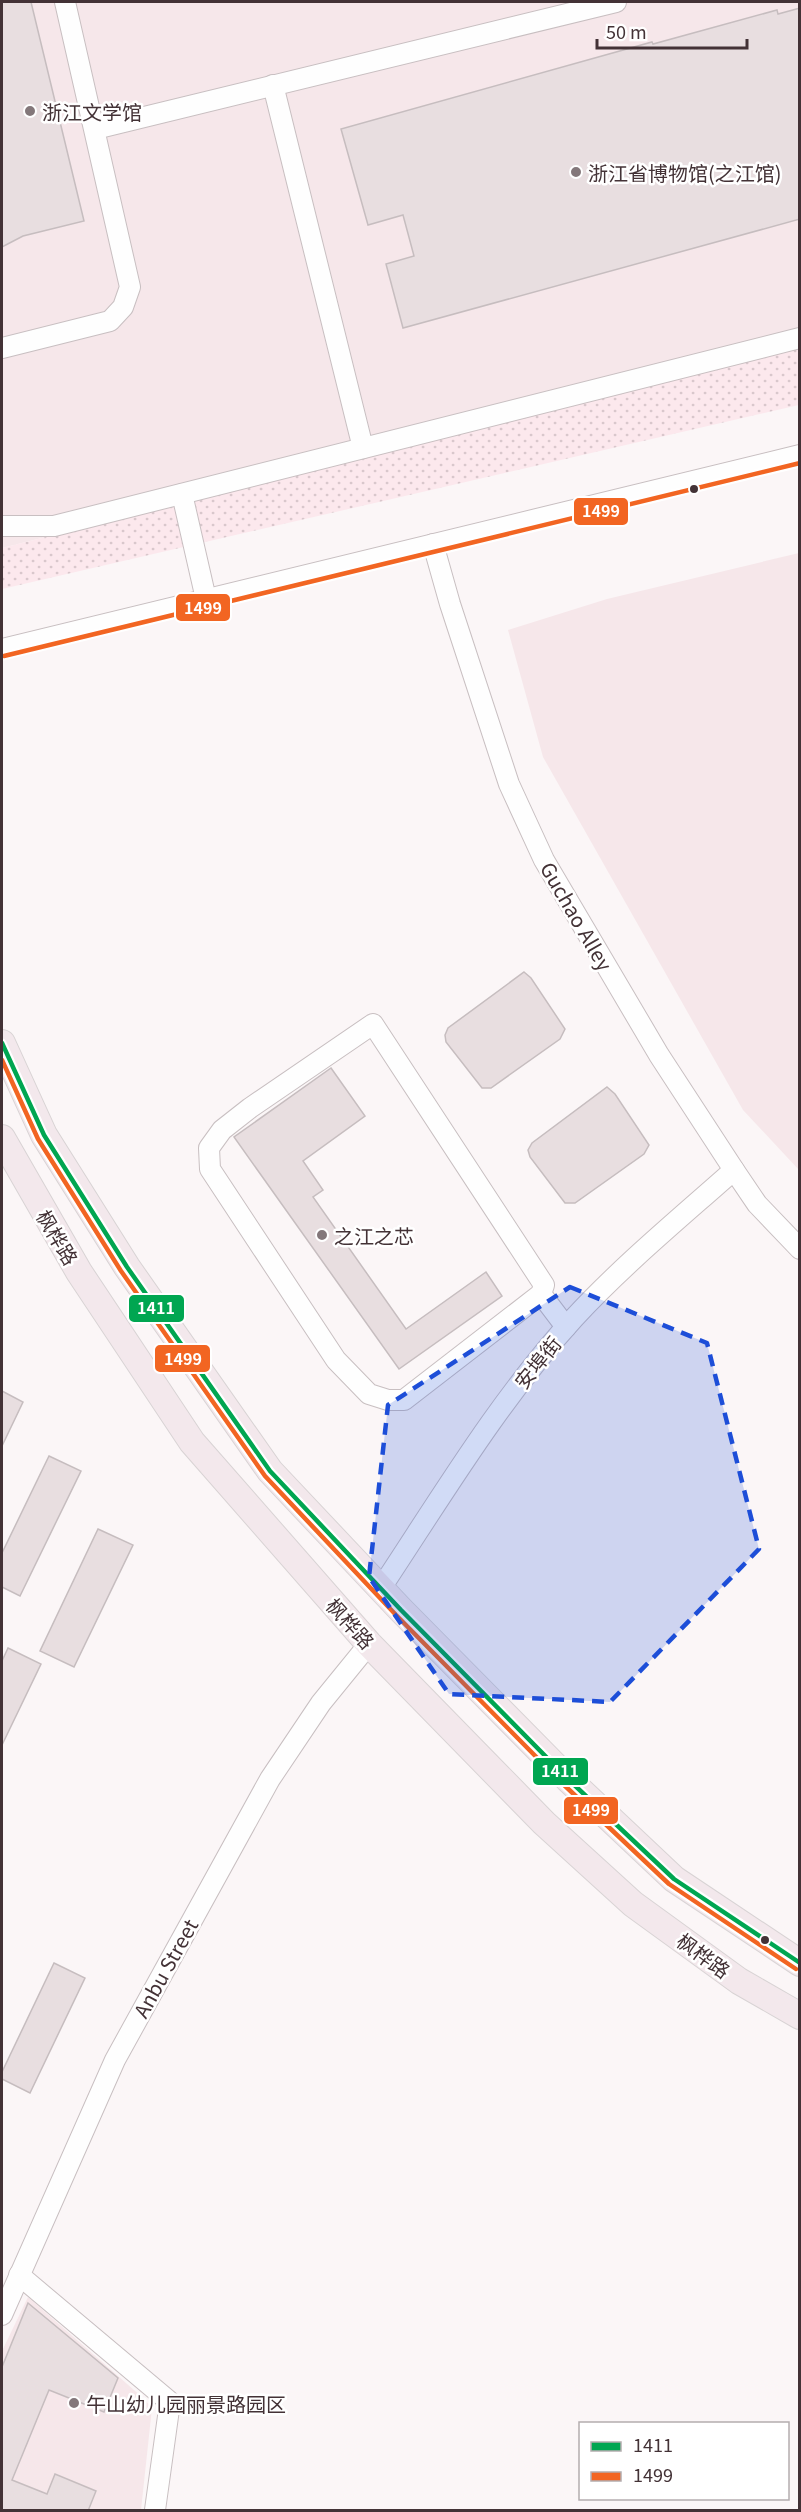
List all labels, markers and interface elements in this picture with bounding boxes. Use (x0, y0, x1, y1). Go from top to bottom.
scale bar (597, 12, 747, 50)
text: 50 m (606, 18, 647, 44)
place label: 浙江文学馆 (42, 97, 142, 126)
marker: 浙江文学馆 (23, 104, 37, 118)
place label: 浙江省博物馆(之江馆) (588, 158, 782, 187)
marker: 浙江省博物馆(之江馆) (569, 165, 583, 179)
unlabelled marker (688, 483, 700, 495)
line badge: 1499 (573, 497, 629, 526)
text: 1499 (582, 498, 620, 522)
line badge: 1499 (175, 593, 231, 622)
text: 1499 (184, 595, 222, 619)
street label: Guchao Alley (534, 856, 620, 976)
street label: 枫桦路 (30, 1204, 86, 1270)
place label: 之江之芯 (334, 1221, 414, 1250)
marker: 之江之芯 (315, 1228, 329, 1242)
line badge: 1411 (128, 1294, 185, 1323)
text: 1411 (137, 1295, 175, 1319)
street label: 安埠街 (507, 1330, 567, 1394)
line badge: 1499 (154, 1344, 211, 1373)
text: 1499 (164, 1346, 202, 1370)
street label: 枫桦路 (320, 1591, 382, 1655)
line badge: 1411 (532, 1757, 589, 1786)
text: 1411 (541, 1758, 579, 1782)
line badge: 1499 (563, 1796, 619, 1825)
text: 1499 (572, 1797, 610, 1821)
street label: Anbu Street (126, 1913, 204, 2023)
street label: 枫桦路 (671, 1926, 737, 1984)
unlabelled marker (759, 1934, 771, 1946)
place label: 午山幼儿园丽景路园区 (86, 2389, 286, 2418)
marker: 午山幼儿园丽景路园区 (67, 2396, 81, 2410)
legend (579, 2422, 789, 2500)
text: 1411 (633, 2431, 673, 2457)
text: 1499 (633, 2461, 673, 2487)

